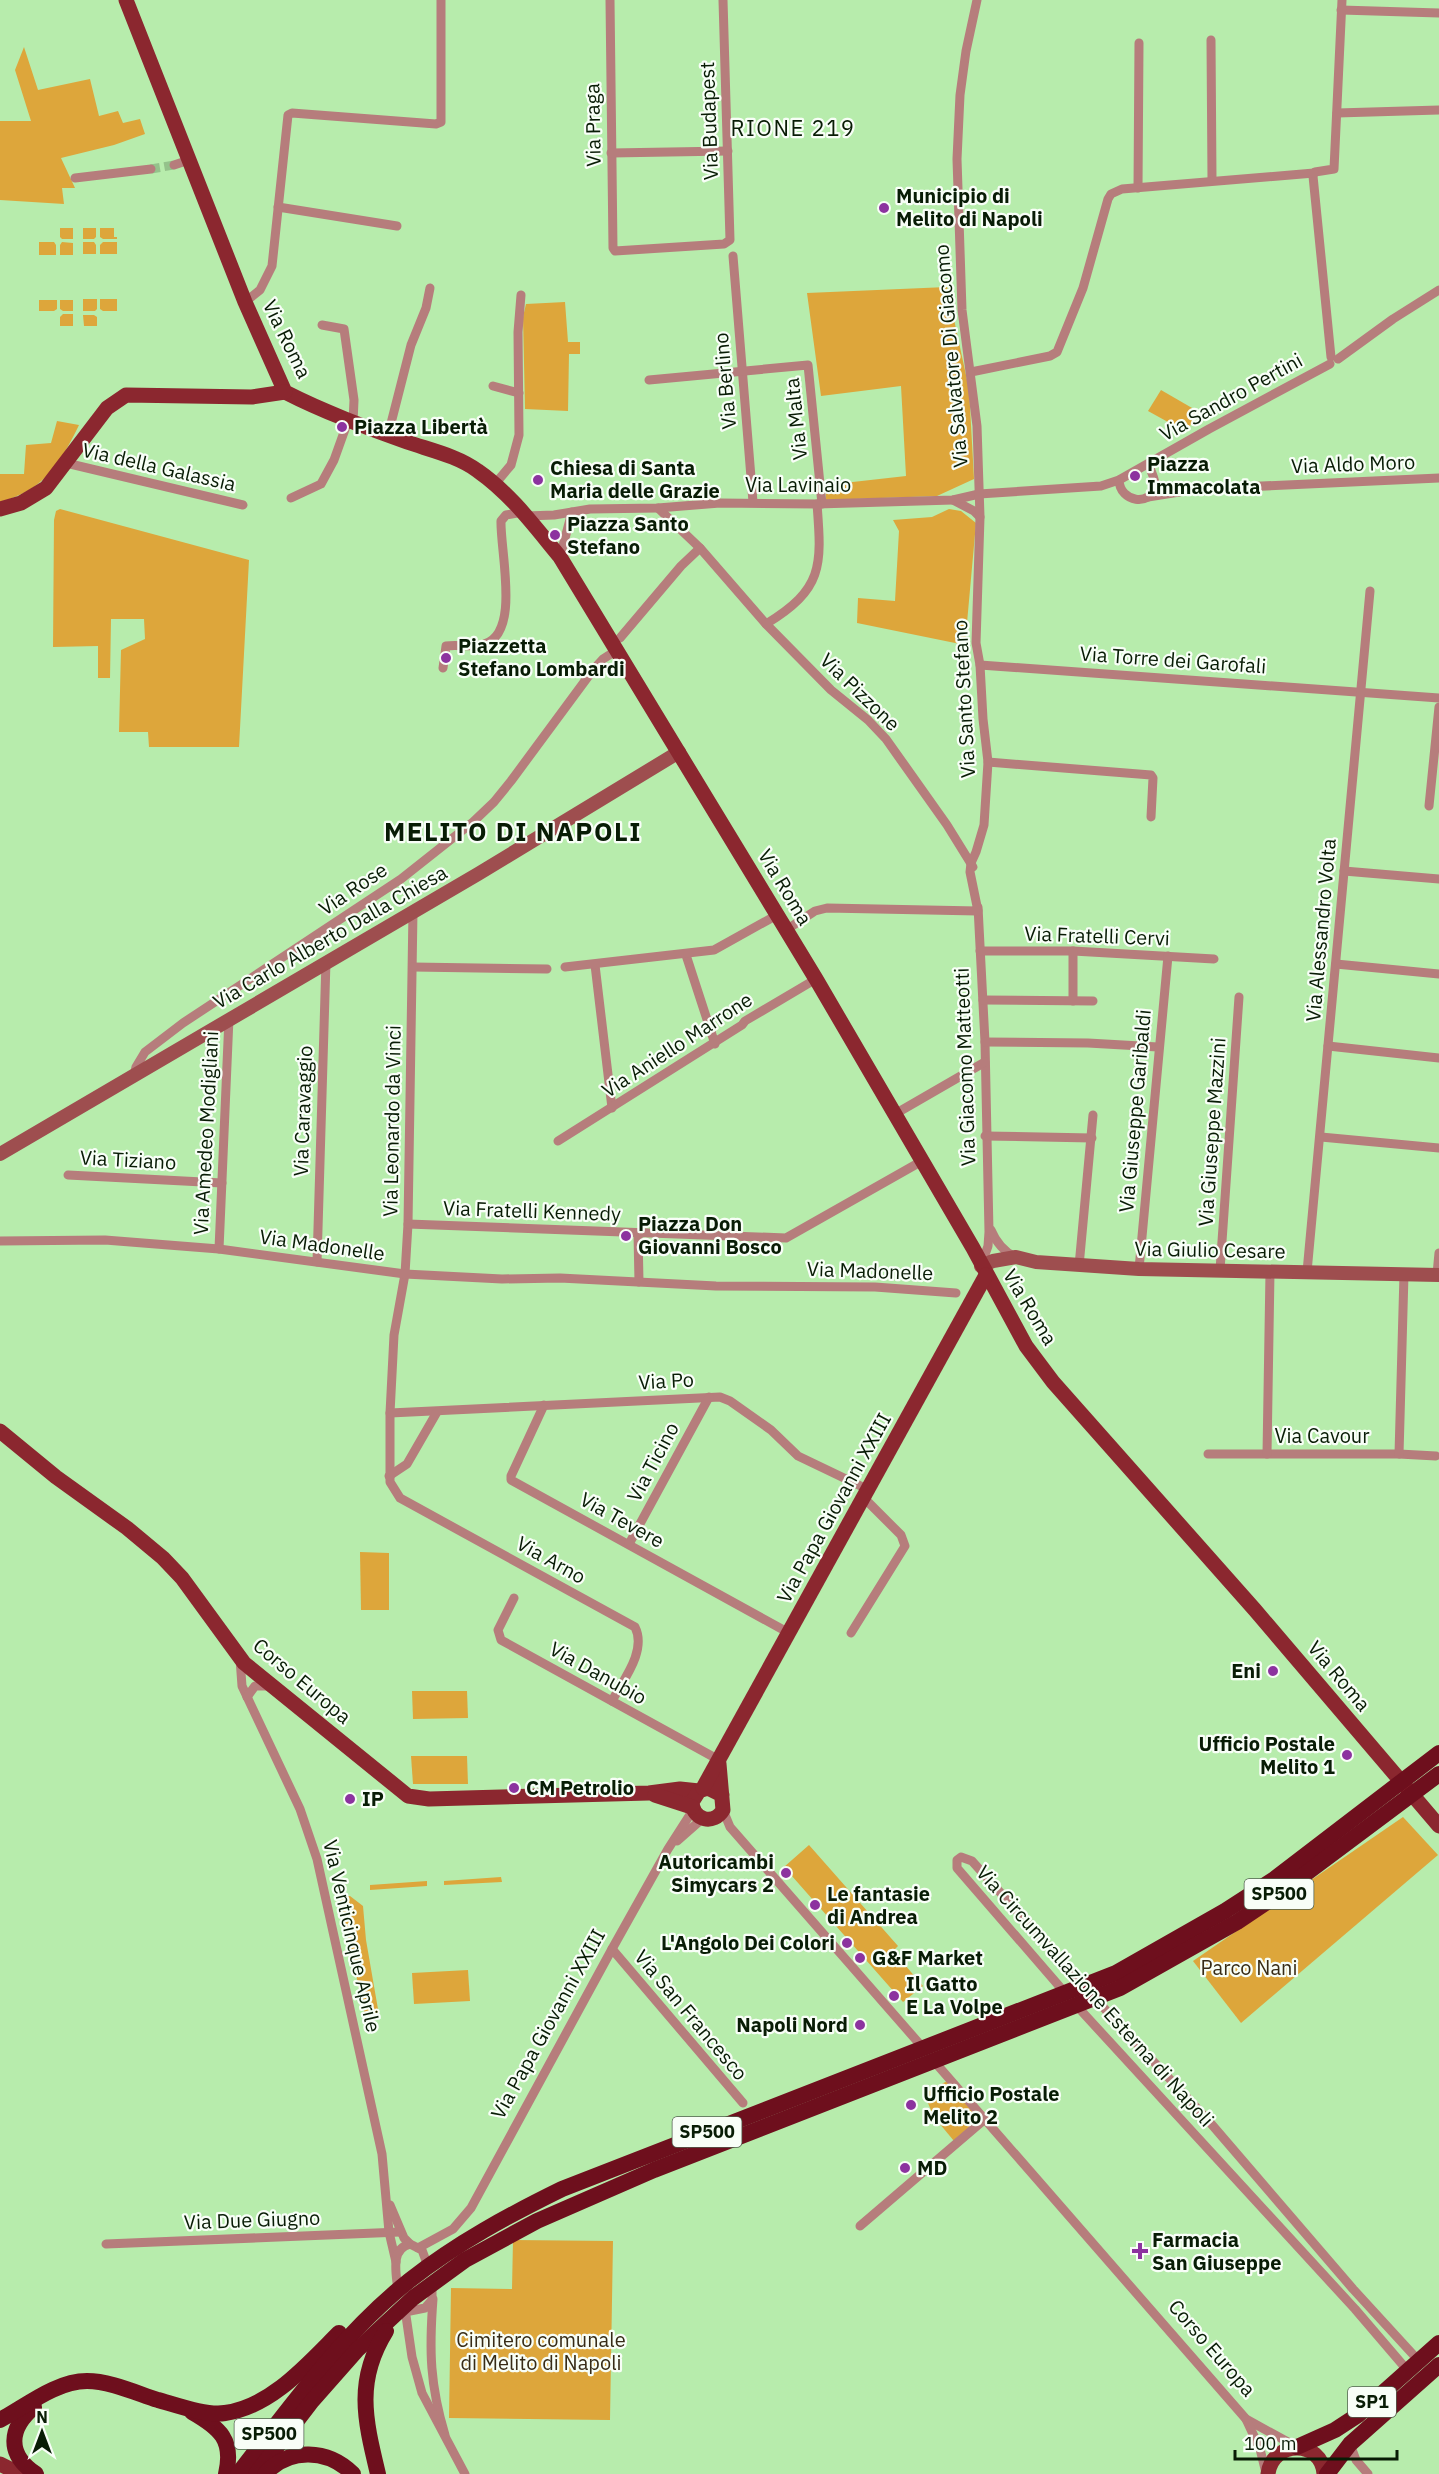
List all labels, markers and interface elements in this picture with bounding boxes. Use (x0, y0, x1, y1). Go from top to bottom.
street label: Via Budapest (693, 61, 724, 181)
street label: Via Praga (578, 83, 607, 167)
district label: RIONE 219 (730, 113, 856, 142)
place label: Municipio di Melito di Napoli (896, 182, 1043, 232)
marker: Municipio di Melito di Napoli (877, 201, 891, 215)
street label: Via Salvatore Di Giacomo (927, 243, 974, 469)
street label: Via Roma (257, 295, 318, 383)
street label: Via Berlino (707, 332, 742, 431)
street label: Via Sandro Pertini (1154, 346, 1307, 447)
street label: Via Malta (778, 376, 813, 462)
place label: Piazza Libertà (354, 413, 488, 440)
marker: Piazza Libertà (335, 420, 349, 434)
street label: Via della Galassia (80, 436, 239, 497)
street label: Via Aldo Moro (1290, 448, 1416, 479)
place label: Piazza Immacolata (1147, 450, 1261, 500)
place label: Chiesa di Santa Maria delle Grazie (550, 454, 720, 504)
marker: Piazza Immacolata (1128, 469, 1142, 483)
street label: Via Lavinaio (745, 471, 851, 498)
marker: Chiesa di Santa Maria delle Grazie (531, 473, 545, 487)
place label: Piazza Santo Stefano (567, 510, 689, 560)
marker: Piazza Santo Stefano (548, 528, 562, 542)
street label: Via Santo Stefano (946, 619, 981, 779)
place label: Piazzetta Stefano Lombardi (458, 632, 625, 682)
street label: Via Torre dei Garofali (1079, 640, 1267, 679)
street label: Via Pizzone (814, 647, 906, 737)
marker: Piazzetta Stefano Lombardi (439, 651, 453, 665)
district label: MELITO DI NAPOLI (384, 814, 642, 848)
street label: Via Alessandro Volta (1299, 837, 1342, 1023)
street label: Via Roma (752, 844, 819, 930)
street label: Via Rose (313, 856, 392, 921)
street label: Via Carlo Alberto Dalla Chiesa (208, 858, 452, 1015)
street label: Via Fratelli Cervi (1024, 919, 1170, 952)
street label: Via Giacomo Matteotti (948, 967, 981, 1167)
street label: Via Aniello Marrone (596, 986, 757, 1103)
street label: Via Giuseppe Garibaldi (1112, 1008, 1157, 1214)
street label: Via Leonardo da Vinci (376, 1025, 407, 1217)
street label: Via Amedeo Modigliani (187, 1030, 224, 1236)
street label: Via Giuseppe Mazzini (1191, 1037, 1232, 1227)
street label: Via Caravaggio (287, 1045, 318, 1177)
street label: Via Tiziano (79, 1143, 177, 1176)
street label: Via Fratelli Kennedy (443, 1194, 622, 1227)
place label: Piazza Don Giovanni Bosco (638, 1210, 782, 1260)
street label: Via Madonelle (258, 1222, 387, 1267)
marker: Piazza Don Giovanni Bosco (619, 1229, 633, 1243)
street label: Via Giulio Cesare (1134, 1235, 1286, 1264)
street label: Via Madonelle (806, 1255, 934, 1286)
street label: Via Roma (997, 1264, 1064, 1350)
street label: Via Po (638, 1366, 694, 1395)
street label: Via Papa Giovanni XXIII (770, 1408, 897, 1608)
street label: Via Ticino (620, 1417, 685, 1506)
street label: Via Cavour (1274, 1422, 1370, 1449)
street label: Via Tevere (575, 1485, 669, 1554)
street label: Via Arno (512, 1529, 591, 1590)
street label: Corso Europa (248, 1632, 357, 1730)
street label: Via Danubio (545, 1635, 652, 1710)
street label: Via Roma (1302, 1635, 1377, 1717)
place label: Eni (1231, 1657, 1261, 1684)
marker: Eni (1266, 1664, 1280, 1678)
place label: Ufficio Postale Melito 1 (1199, 1730, 1335, 1780)
marker: Ufficio Postale Melito 1 (1340, 1748, 1354, 1762)
place label: CM Petrolio (526, 1774, 634, 1801)
marker: CM Petrolio (507, 1781, 521, 1795)
place label: IP (362, 1785, 384, 1812)
marker: IP (343, 1792, 357, 1806)
street label: Via Venticinque Aprile (317, 1837, 388, 2035)
place label: Autoricambi Simycars 2 (658, 1848, 774, 1898)
street label: Via Circumvallazione Esterna di Napoli (971, 1859, 1220, 2132)
marker: Autoricambi Simycars 2 (779, 1866, 793, 1880)
road number: SP500 (1244, 1879, 1314, 1909)
place label: Le fantasie di Andrea (827, 1880, 930, 1930)
marker: Le fantasie di Andrea (808, 1898, 822, 1912)
street label: Via Papa Giovanni XXIII (484, 1924, 611, 2124)
place label: L'Angolo Dei Colori (661, 1929, 835, 1956)
marker: L'Angolo Dei Colori (840, 1936, 854, 1950)
street label: Via San Francesco (629, 1944, 754, 2086)
place label: G&F Market (872, 1944, 983, 1971)
marker: G&F Market (853, 1951, 867, 1965)
park label: Parco Nani (1201, 1954, 1297, 1981)
place label: Il Gatto E La Volpe (906, 1970, 1003, 2020)
marker: Il Gatto E La Volpe (887, 1989, 901, 2003)
place label: Napoli Nord (736, 2011, 848, 2038)
marker: Napoli Nord (853, 2018, 867, 2032)
place label: Ufficio Postale Melito 2 (923, 2080, 1059, 2130)
marker: Ufficio Postale Melito 2 (904, 2098, 918, 2112)
road number: SP500 (672, 2117, 742, 2147)
place label: MD (917, 2154, 947, 2181)
marker: MD (898, 2161, 912, 2175)
street label: Via Due Giugno (183, 2204, 321, 2235)
place label: Farmacia San Giuseppe (1152, 2226, 1281, 2276)
marker: Farmacia San Giuseppe (1133, 2244, 1147, 2258)
street label: Corso Europa (1163, 2293, 1262, 2402)
park label: Cimitero comunale di Melito di Napoli (456, 2326, 626, 2376)
road number: SP1 (1348, 2387, 1396, 2417)
north arrow (12, 2402, 72, 2462)
text: N (36, 2407, 48, 2427)
road number: SP500 (234, 2419, 304, 2449)
scale bar (1235, 2423, 1397, 2461)
text: 100 m (1244, 2432, 1296, 2455)

